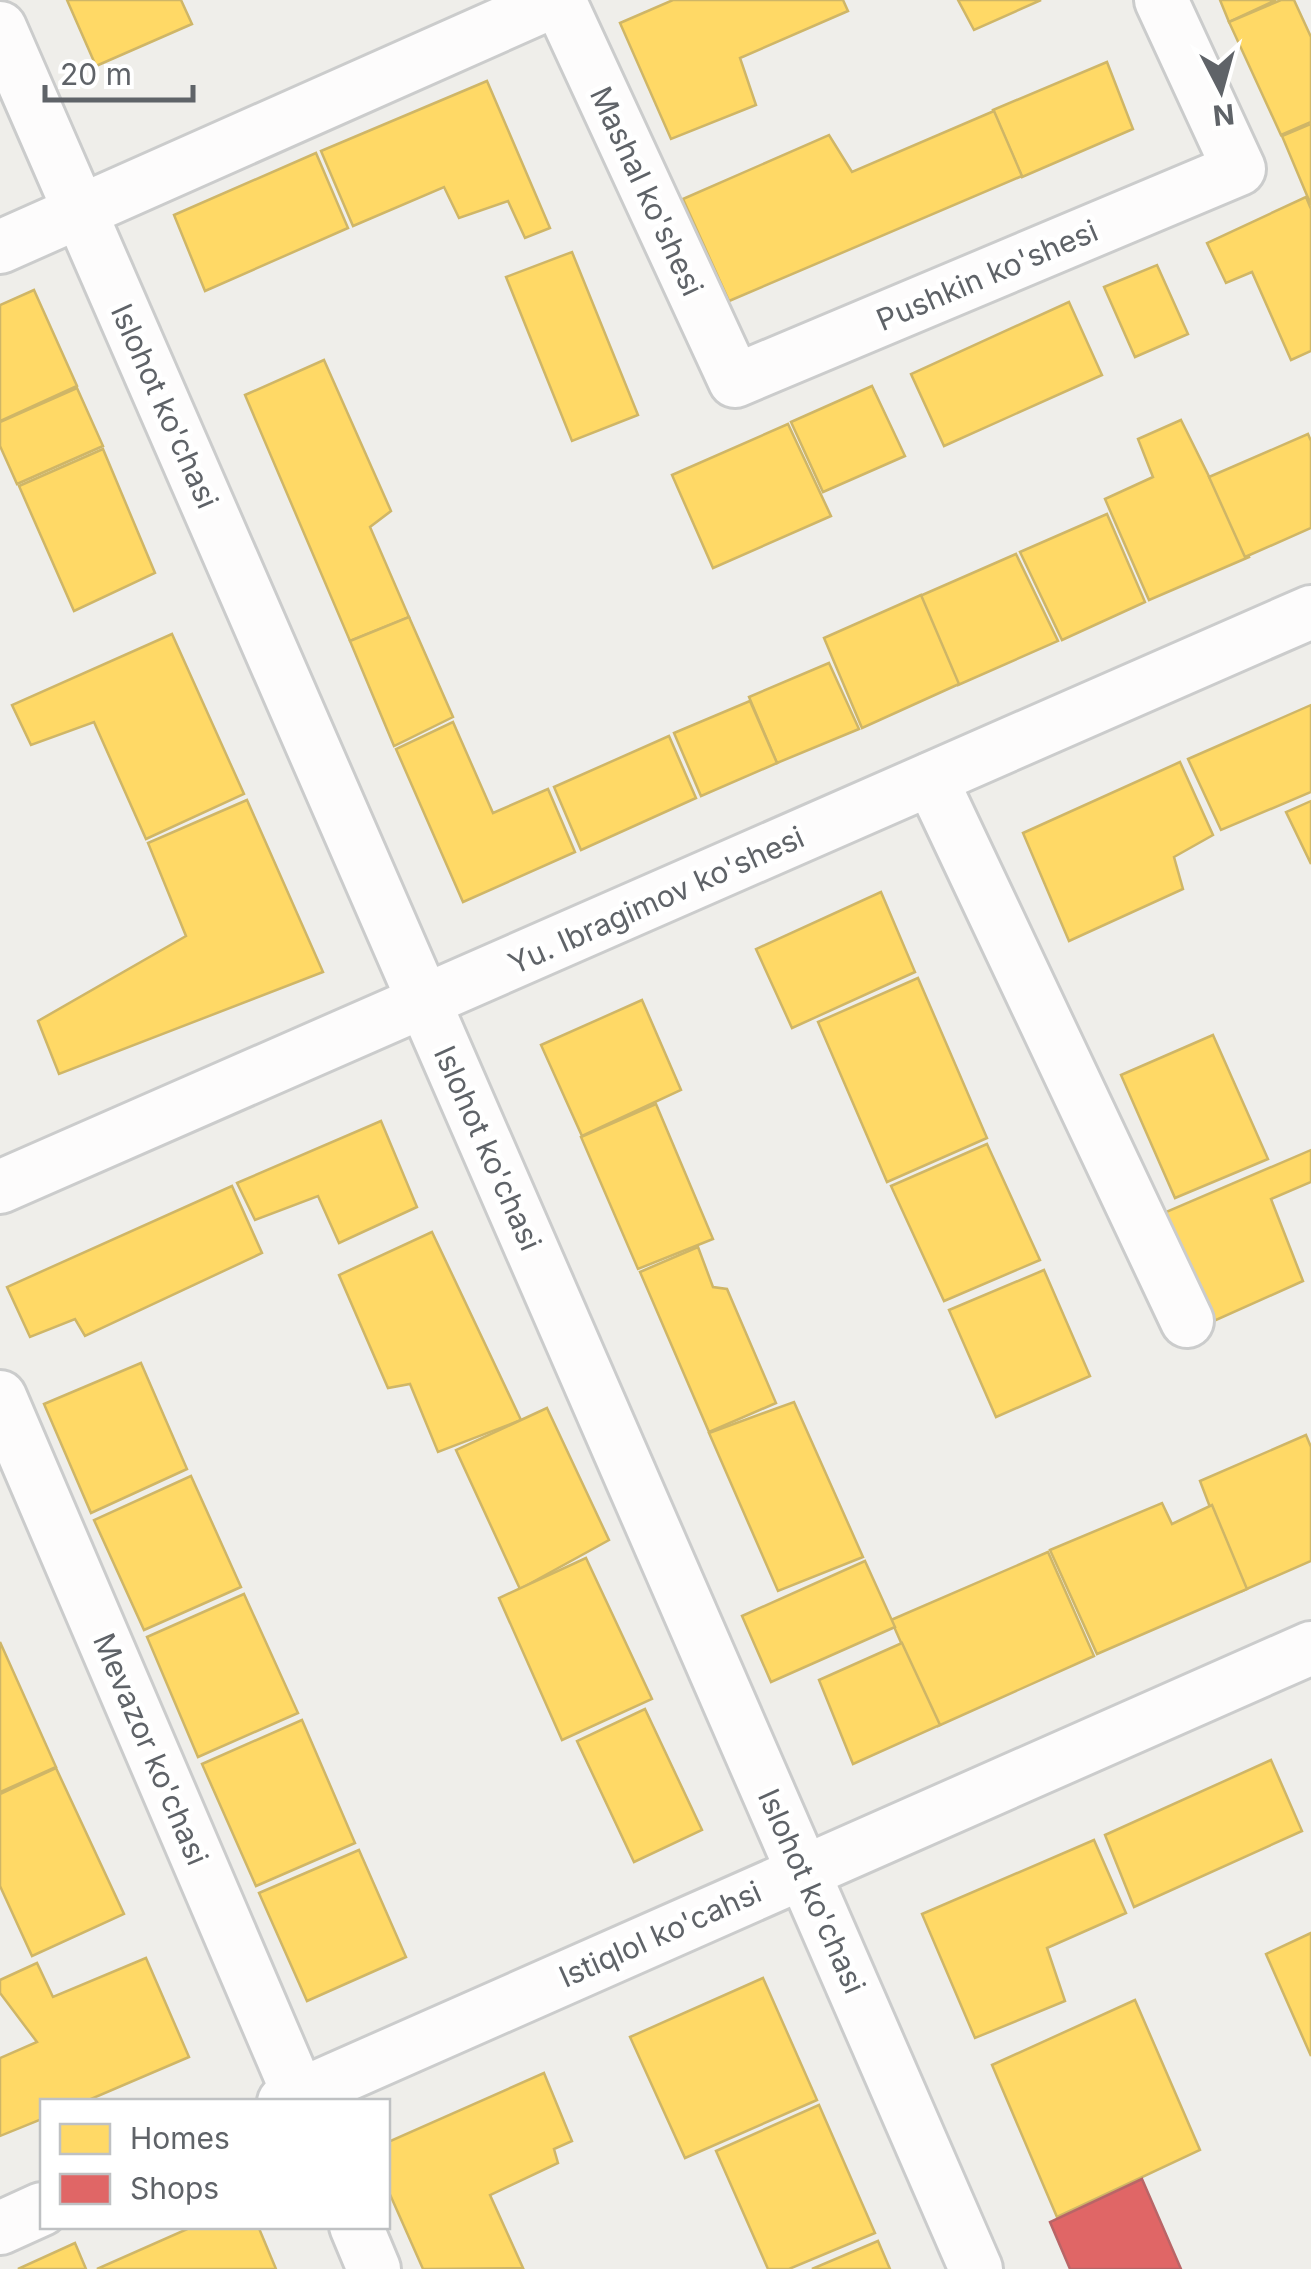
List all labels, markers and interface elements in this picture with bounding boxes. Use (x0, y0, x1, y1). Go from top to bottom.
scale bar (45, 40, 192, 102)
north arrow (1171, 40, 1271, 140)
text: 20 m (60, 56, 132, 92)
street label: Mashal ko'shesi (583, 81, 711, 301)
text: N (1211, 97, 1236, 133)
street label: Pushkin ko'shesi (871, 212, 1103, 338)
street label: Islohot ko'chasi (104, 298, 226, 514)
street label: Yu. Ibragimov ko'shesi (503, 819, 809, 981)
street label: Islohot ko'chasi (427, 1040, 549, 1256)
street label: Mevazor ko'chasi (86, 1628, 216, 1870)
street label: Islohot ko'chasi (751, 1783, 873, 1999)
street label: Istiqlol ko'cahsi (553, 1873, 767, 1995)
legend (40, 2099, 390, 2229)
text: Homes (130, 2120, 230, 2156)
text: Shops (130, 2170, 219, 2206)

